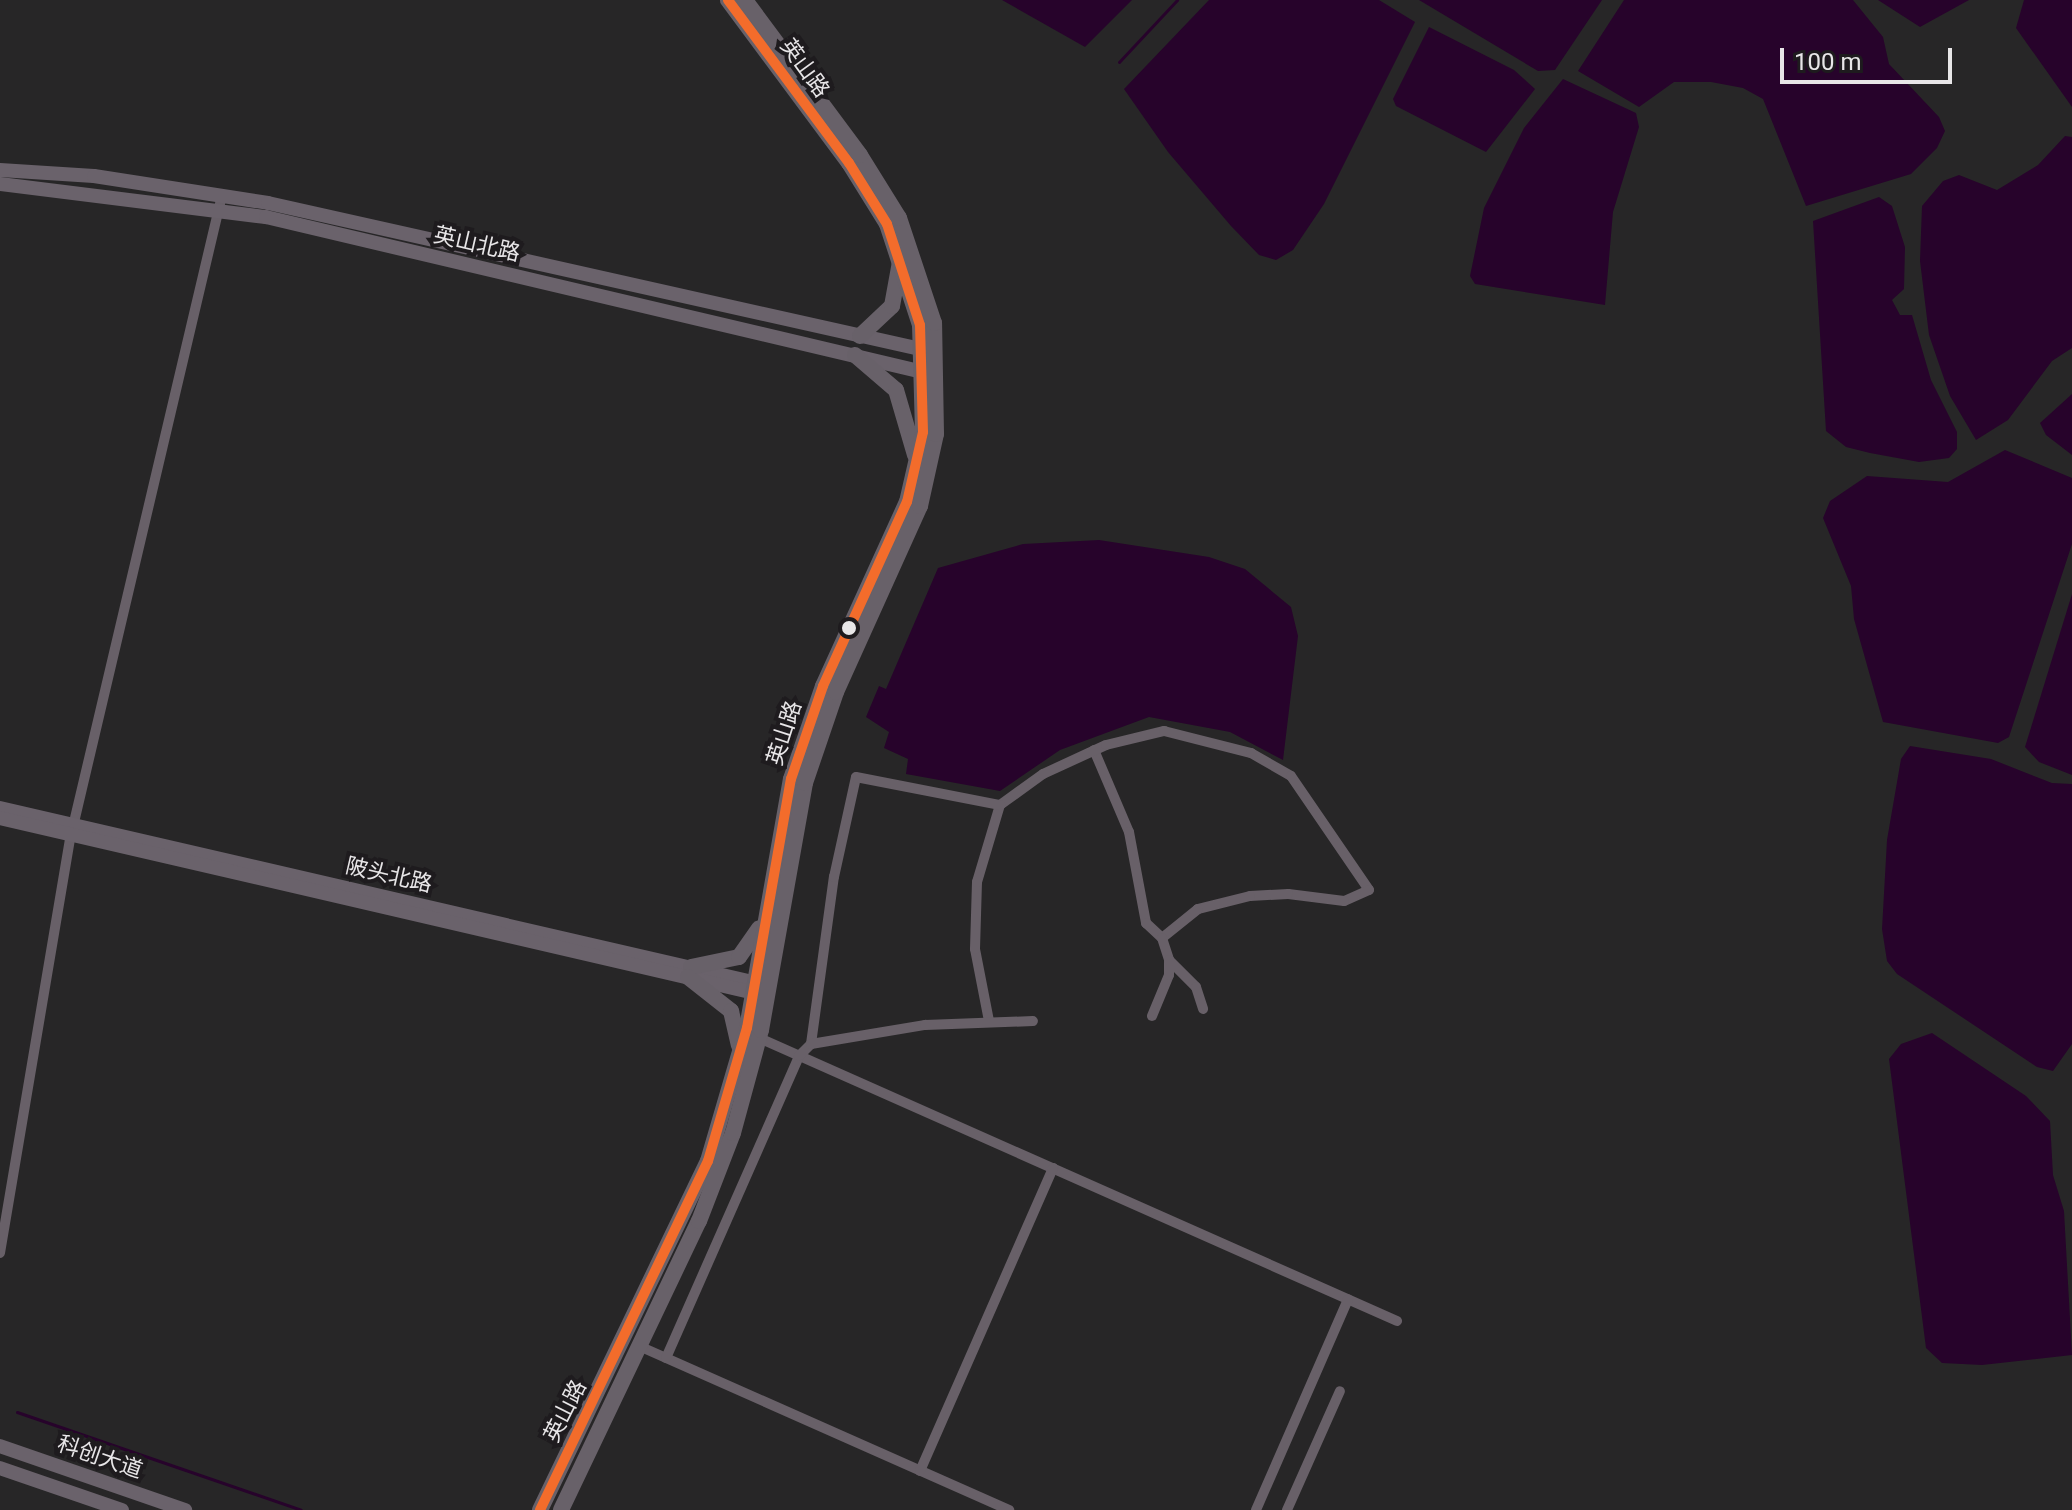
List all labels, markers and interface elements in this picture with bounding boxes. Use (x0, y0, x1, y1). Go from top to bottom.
scale bar (1784, 32, 1956, 82)
street label: 英山路 (775, 34, 835, 102)
text: 100 m (1794, 48, 1861, 76)
street label: 英山北路 (431, 221, 523, 267)
unlabelled marker (841, 620, 857, 636)
street label: 英山路 (761, 698, 807, 768)
street label: 陂头北路 (343, 852, 435, 898)
street label: 英山路 (538, 1376, 592, 1446)
street label: 科创大道 (54, 1430, 146, 1484)

